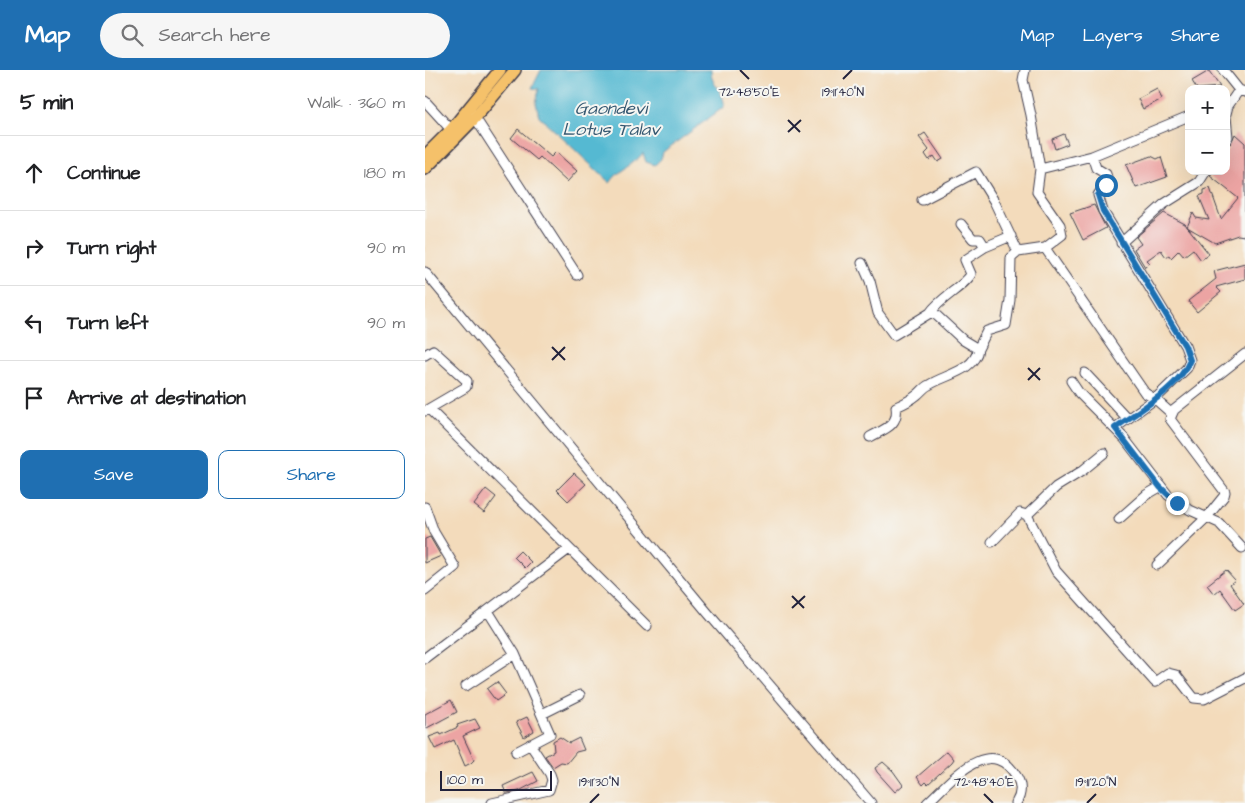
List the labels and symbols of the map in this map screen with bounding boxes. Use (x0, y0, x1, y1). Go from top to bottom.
text: 72°48'50"E (719, 84, 779, 101)
text: 19°11'40"N (822, 84, 865, 101)
water label: Gaondevi Lotus Talav (563, 96, 662, 142)
route start (1095, 174, 1118, 197)
route end (1166, 492, 1189, 515)
scale bar (440, 768, 553, 791)
text: 19°11'30"N (579, 774, 620, 791)
text: 72°48'40"E (954, 774, 1014, 791)
text: 19°11'20"N (1076, 774, 1117, 791)

